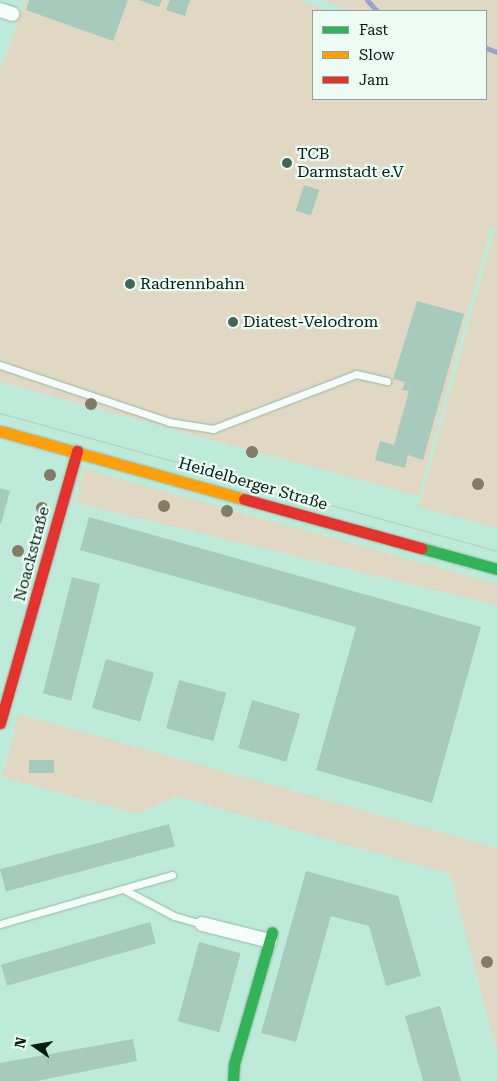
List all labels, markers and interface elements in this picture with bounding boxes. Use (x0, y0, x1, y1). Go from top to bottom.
legend (312, 10, 487, 100)
text: Fast (359, 21, 388, 39)
text: Slow (359, 46, 394, 64)
text: Jam (359, 71, 389, 89)
place label: TCB Darmstadt e.V (297, 144, 404, 182)
marker: TCB Darmstadt e.V (281, 157, 293, 169)
place label: Radrennbahn (140, 274, 245, 294)
marker: Radrennbahn (124, 278, 136, 290)
place label: Diatest-Velodrom (243, 312, 378, 332)
marker: Diatest-Velodrom (227, 316, 239, 328)
street label: Heidelberger Straße (176, 454, 330, 514)
street label: Noackstraße (10, 505, 54, 603)
north arrow (10, 1021, 60, 1071)
text: N (11, 1036, 29, 1050)

